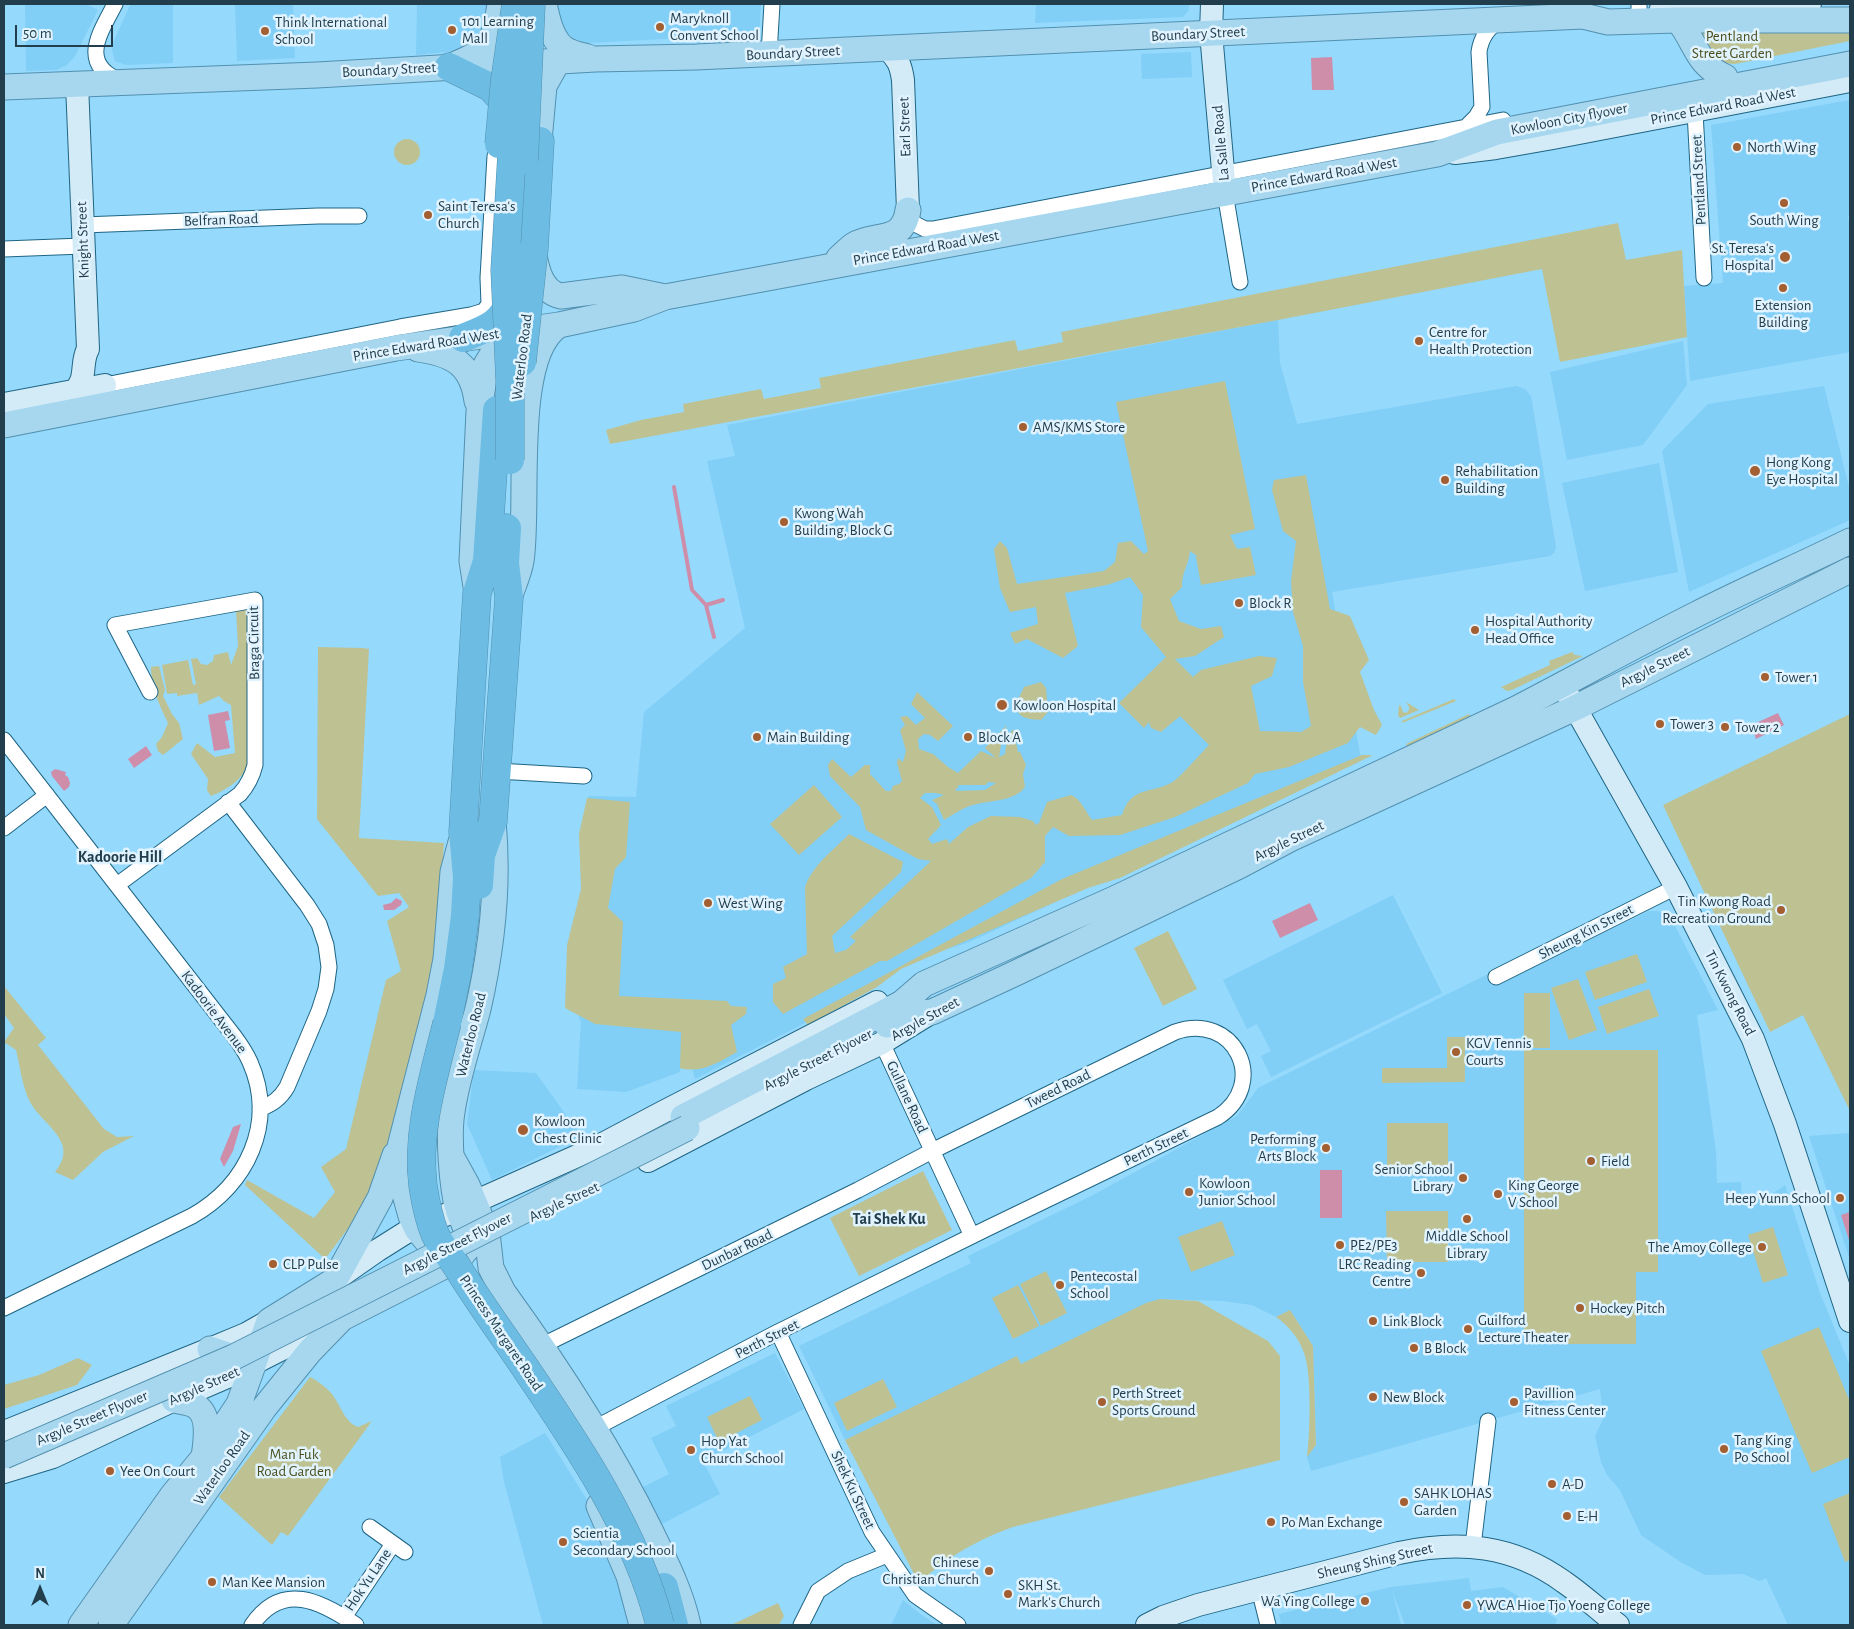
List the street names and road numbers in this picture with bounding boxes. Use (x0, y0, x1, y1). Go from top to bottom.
street label: Boundary Street (1150, 23, 1246, 45)
street label: Boundary Street (745, 42, 841, 64)
street label: Boundary Street (341, 59, 437, 81)
street label: Prince Edward Road West (1649, 83, 1797, 129)
street label: Earl Street (895, 97, 915, 157)
street label: Kowloon City flyover (1509, 99, 1629, 139)
street label: La Salle Road (1209, 104, 1233, 182)
street label: Pentland Street (1688, 134, 1710, 226)
street label: Prince Edward Road West (1250, 153, 1398, 197)
street label: Knight Street (73, 201, 93, 279)
street label: Belfran Road (183, 210, 259, 230)
street label: Prince Edward Road West (852, 226, 1000, 270)
street label: Waterloo Road (508, 313, 536, 401)
street label: Prince Edward Road West (352, 325, 500, 365)
street label: Braga Circuit (244, 606, 264, 680)
street label: Argyle Street (1617, 642, 1693, 692)
street label: Argyle Street (1251, 816, 1327, 866)
street label: Sheung Kin Street (1536, 900, 1636, 964)
street label: Tin Kwong Road (1701, 947, 1759, 1039)
street label: Kadoorie Avenue (177, 967, 251, 1057)
street label: Waterloo Road (452, 991, 490, 1079)
street label: Argyle Street (888, 993, 962, 1045)
street label: Argyle Street Flyover (761, 1025, 875, 1095)
street label: Gullane Road (882, 1058, 932, 1136)
street label: Tweed Road (1023, 1066, 1093, 1112)
street label: Perth Street (1121, 1124, 1191, 1170)
street label: Argyle Street (526, 1178, 602, 1226)
street label: Argyle Street Flyover (400, 1209, 514, 1279)
street label: Dunbar Road (699, 1225, 775, 1275)
street label: Princess Margaret Road (455, 1272, 547, 1394)
street label: Perth Street (732, 1315, 802, 1363)
street label: Argyle Street (166, 1362, 242, 1410)
street label: Argyle Street Flyover (34, 1386, 150, 1450)
street label: Waterloo Road (190, 1427, 254, 1509)
street label: Shek Ku Street (827, 1448, 879, 1532)
street label: Sheung Shing Street (1316, 1539, 1434, 1583)
street label: Hok Yu Lane (341, 1545, 395, 1615)

